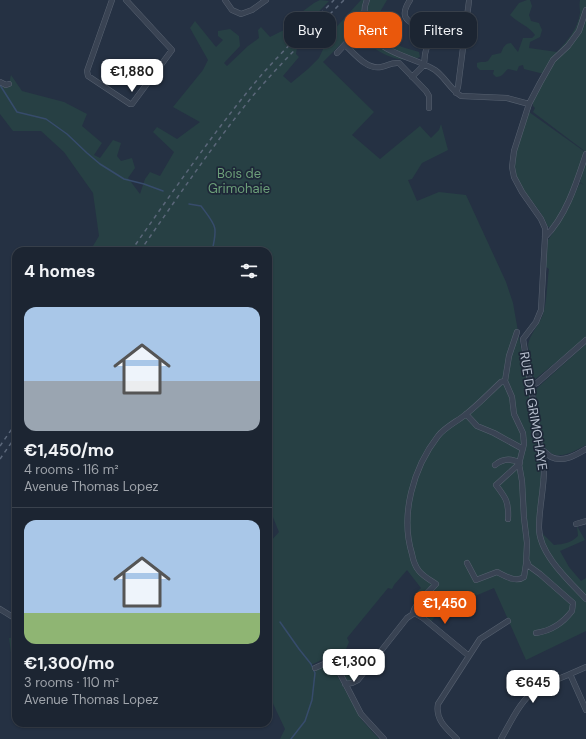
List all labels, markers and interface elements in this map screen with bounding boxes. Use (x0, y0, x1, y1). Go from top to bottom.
chip: Buy (284, 12, 336, 48)
chip: Rent (344, 12, 402, 48)
chip: Filters (410, 12, 477, 48)
pin: €1,880 (99, 59, 165, 93)
text: €1,880 (110, 63, 154, 80)
park label: Bois de Grimohaie (208, 165, 270, 197)
text: 4 homes (24, 260, 95, 282)
icon: filters (238, 260, 260, 282)
icon: home (106, 333, 178, 405)
street label: RUE DE GRIMOHAYE (516, 351, 551, 472)
text: €1,450/mo (24, 439, 114, 461)
text: 4 rooms · 116 m² (24, 461, 119, 478)
text: Avenue Thomas Lopez (24, 478, 159, 495)
icon: home (106, 546, 178, 618)
pin: €1,450 (412, 591, 478, 625)
text: €1,450 (423, 595, 467, 612)
pin: €1,300 (321, 649, 387, 683)
text: €1,300/mo (24, 652, 115, 674)
text: €1,300 (332, 653, 376, 670)
pin: €645 (509, 670, 557, 704)
text: 3 rooms · 110 m² (24, 674, 119, 691)
text: €645 (515, 674, 551, 691)
text: Avenue Thomas Lopez (24, 691, 159, 708)

